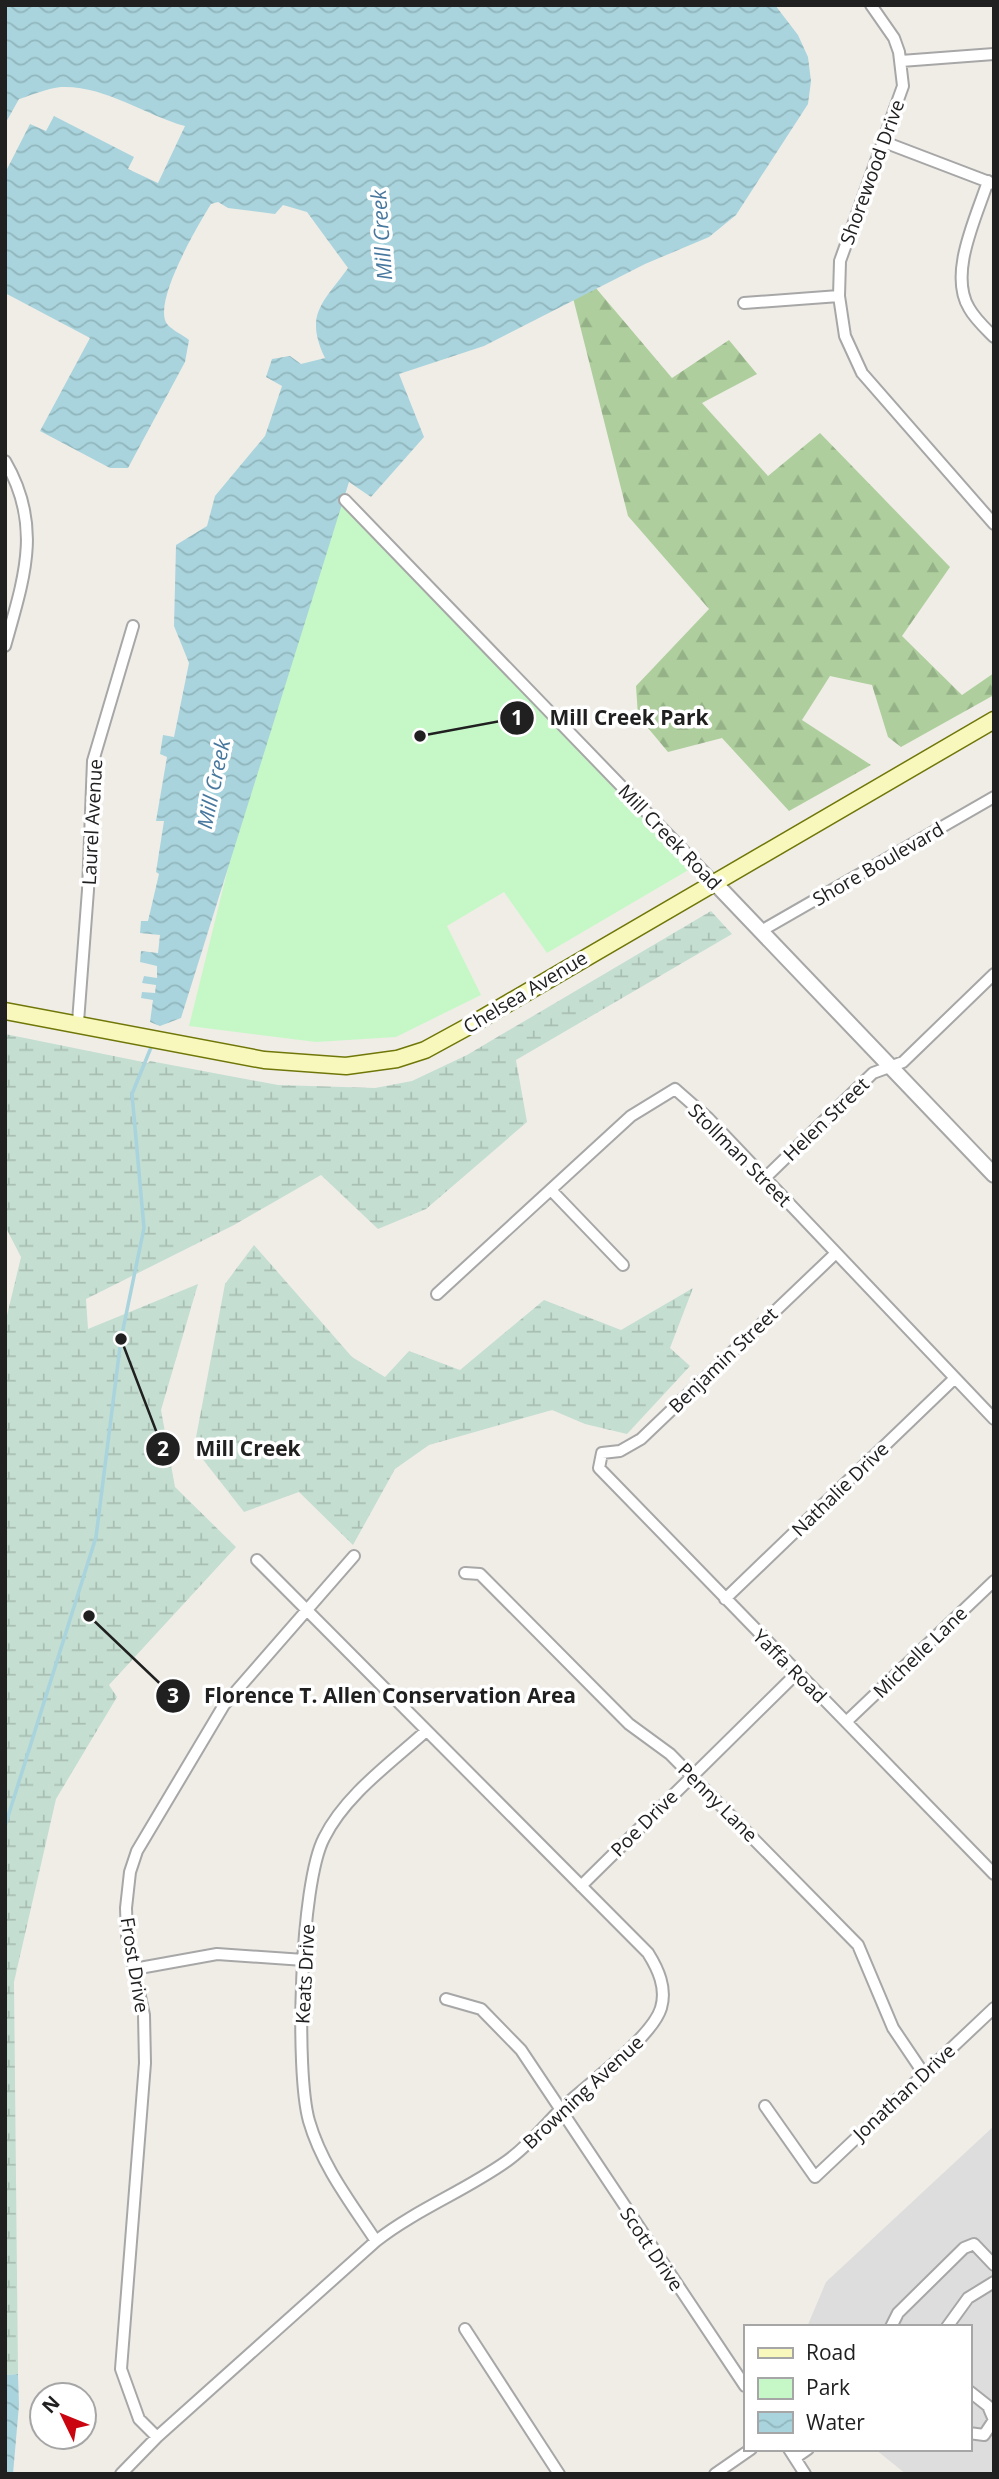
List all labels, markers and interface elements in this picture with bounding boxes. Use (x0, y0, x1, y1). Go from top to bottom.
street label: Shorewood Drive (834, 96, 910, 248)
water label: Mill Creek (364, 188, 398, 281)
callout: Mill Creek Park (500, 697, 722, 739)
text: 1 (511, 703, 523, 731)
text: Mill Creek Park (549, 703, 710, 731)
water label: Mill Creek (190, 736, 236, 831)
street label: Laurel Avenue (76, 758, 108, 886)
street label: Mill Creek Road (613, 778, 727, 896)
street label: Shore Boulevard (808, 816, 948, 912)
street label: Chelsea Avenue (458, 945, 592, 1039)
street label: Helen Street (777, 1071, 875, 1166)
street label: Stollman Street (683, 1098, 797, 1212)
street label: Benjamin Street (663, 1301, 783, 1419)
callout: Mill Creek (146, 1428, 314, 1470)
text: 2 (157, 1434, 169, 1462)
text: Mill Creek (195, 1434, 302, 1462)
street label: Nathalie Drive (786, 1436, 894, 1542)
street label: Michelle Lane (867, 1601, 973, 1703)
street label: Yaffa Road (747, 1623, 833, 1709)
callout: Florence T. Allen Conservation Area (155, 1675, 590, 1717)
text: 3 (167, 1681, 179, 1709)
text: Florence T. Allen Conservation Area (204, 1681, 576, 1709)
street label: Penny Lane (673, 1757, 763, 1847)
street label: Poe Drive (605, 1784, 683, 1862)
street label: Frost Drive (115, 1915, 155, 2015)
street label: Keats Drive (289, 1923, 321, 2025)
street label: Browning Avenue (517, 2029, 649, 2155)
street label: Jonathan Drive (846, 2038, 961, 2147)
street label: Scott Drive (614, 2202, 690, 2296)
legend (744, 2325, 971, 2451)
text: Road (806, 2338, 856, 2366)
text: Park (806, 2373, 850, 2401)
north arrow (28, 2381, 98, 2451)
text: N (36, 2390, 65, 2419)
text: Water (806, 2408, 865, 2436)

